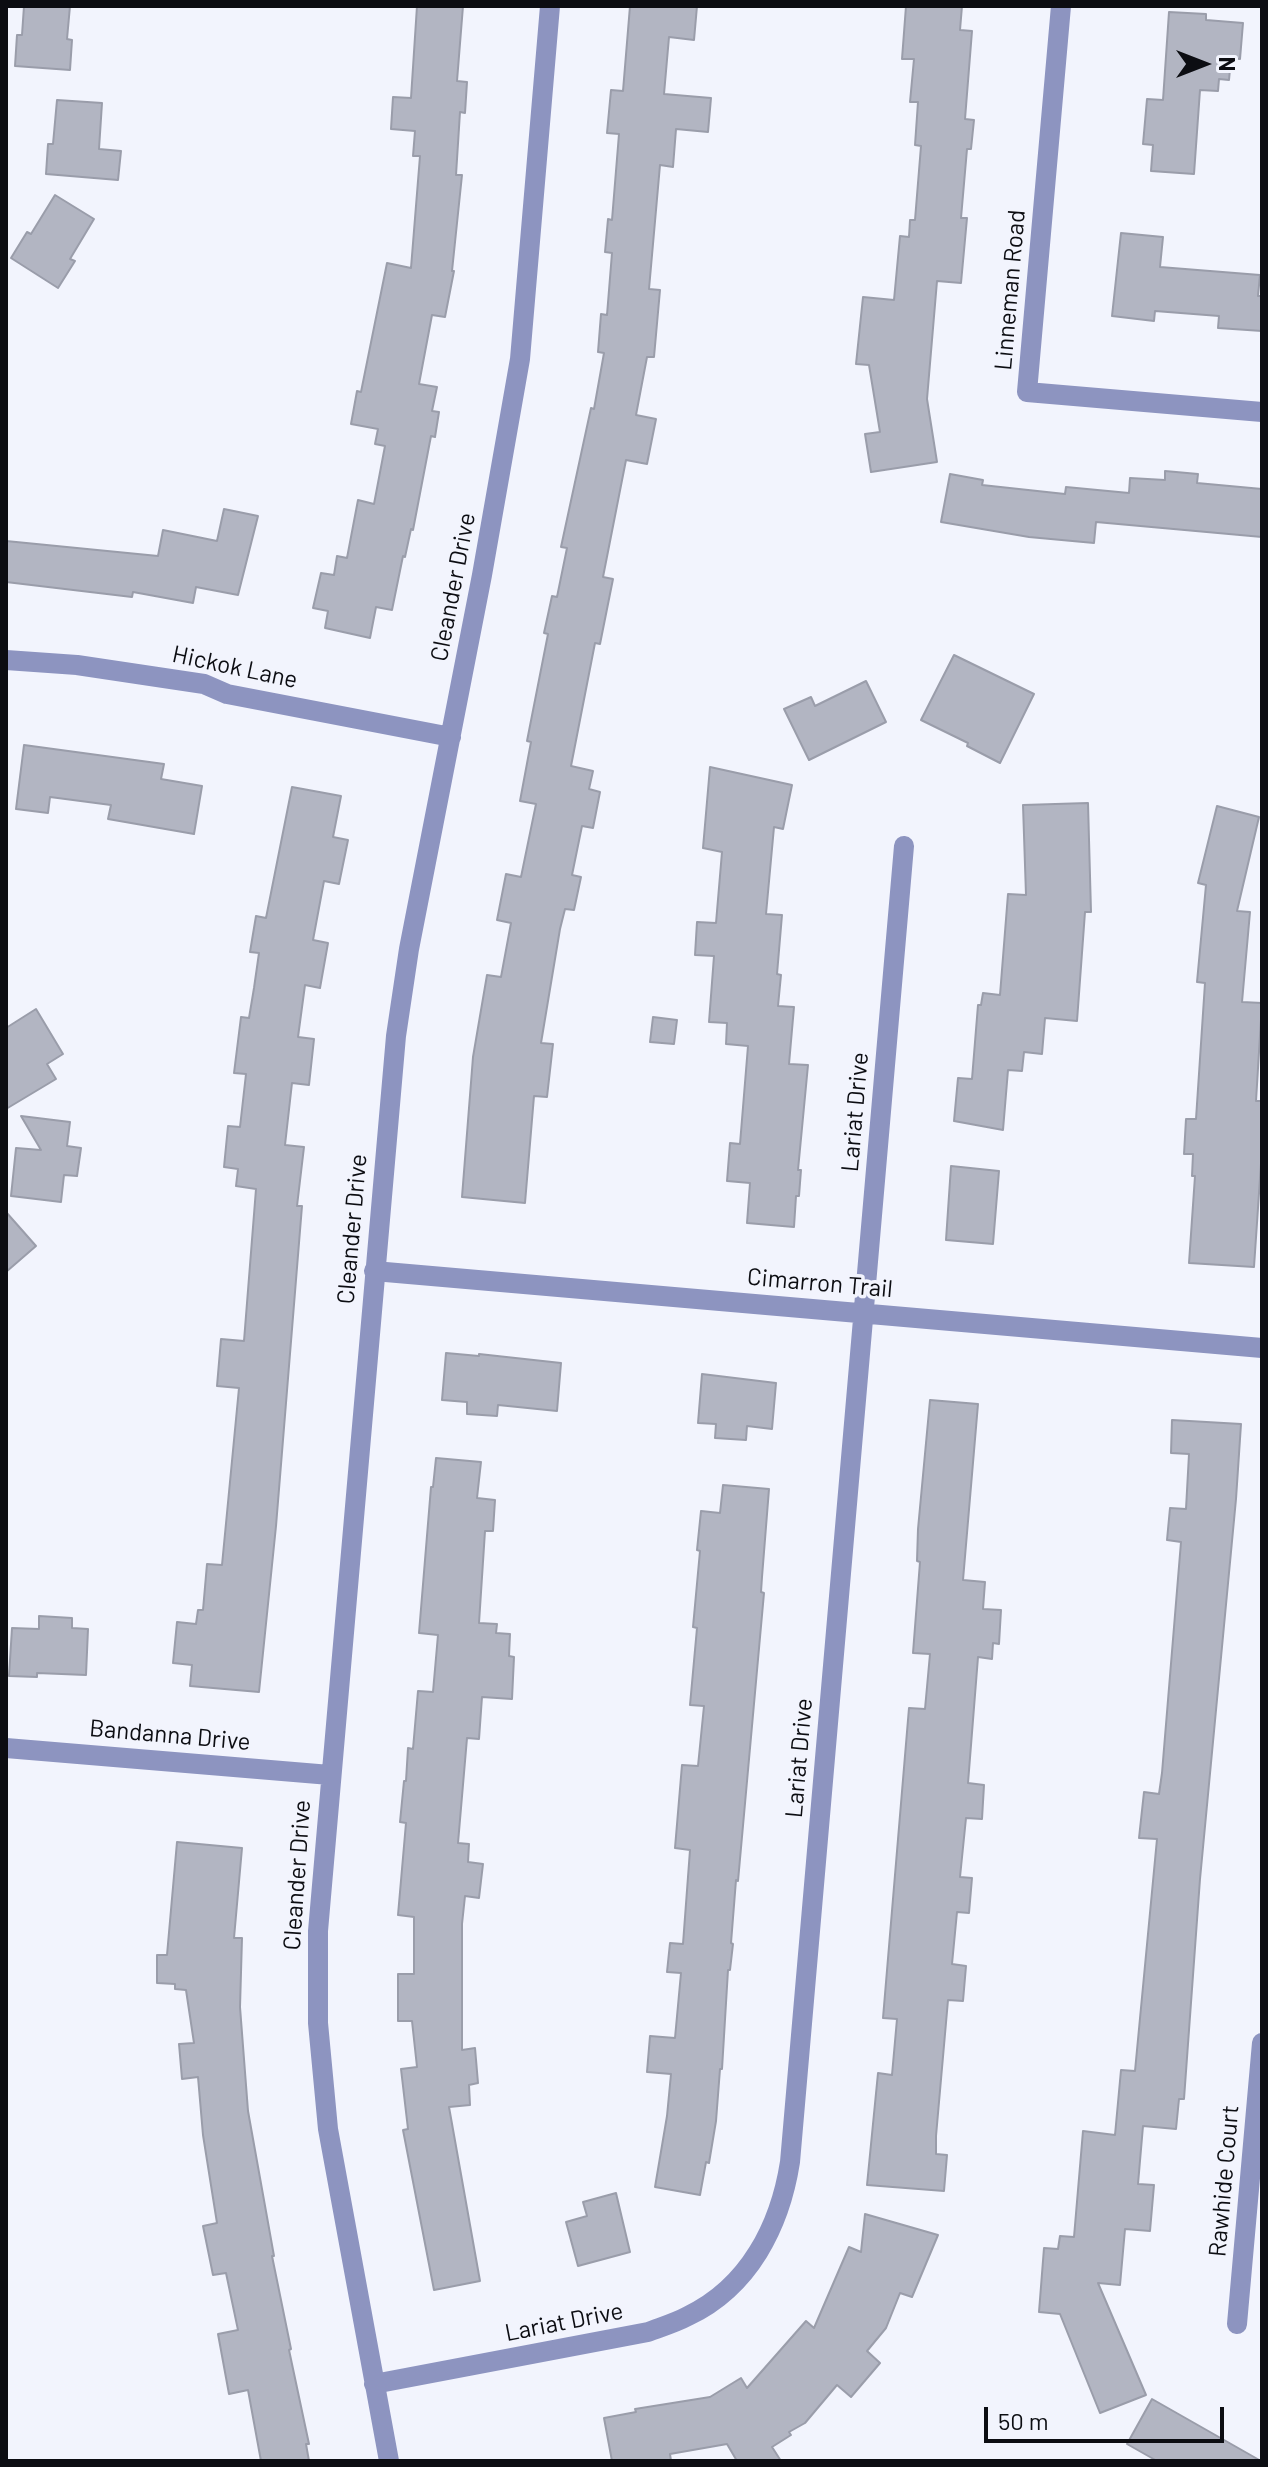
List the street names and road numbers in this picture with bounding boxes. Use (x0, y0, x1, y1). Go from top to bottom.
street label: Linneman Road (989, 208, 1031, 372)
street label: Cleander Drive (424, 510, 482, 664)
street label: Hickok Lane (170, 640, 300, 694)
street label: Lariat Drive (835, 1051, 875, 1173)
street label: Cleander Drive (331, 1153, 373, 1305)
street label: Cimarron Trail (746, 1262, 894, 1304)
street label: Lariat Drive (779, 1697, 819, 1819)
street label: Bandanna Drive (88, 1714, 252, 1756)
street label: Cleander Drive (277, 1799, 317, 1951)
street label: Rawhide Court (1203, 2104, 1245, 2258)
street label: Lariat Drive (502, 2296, 626, 2348)

